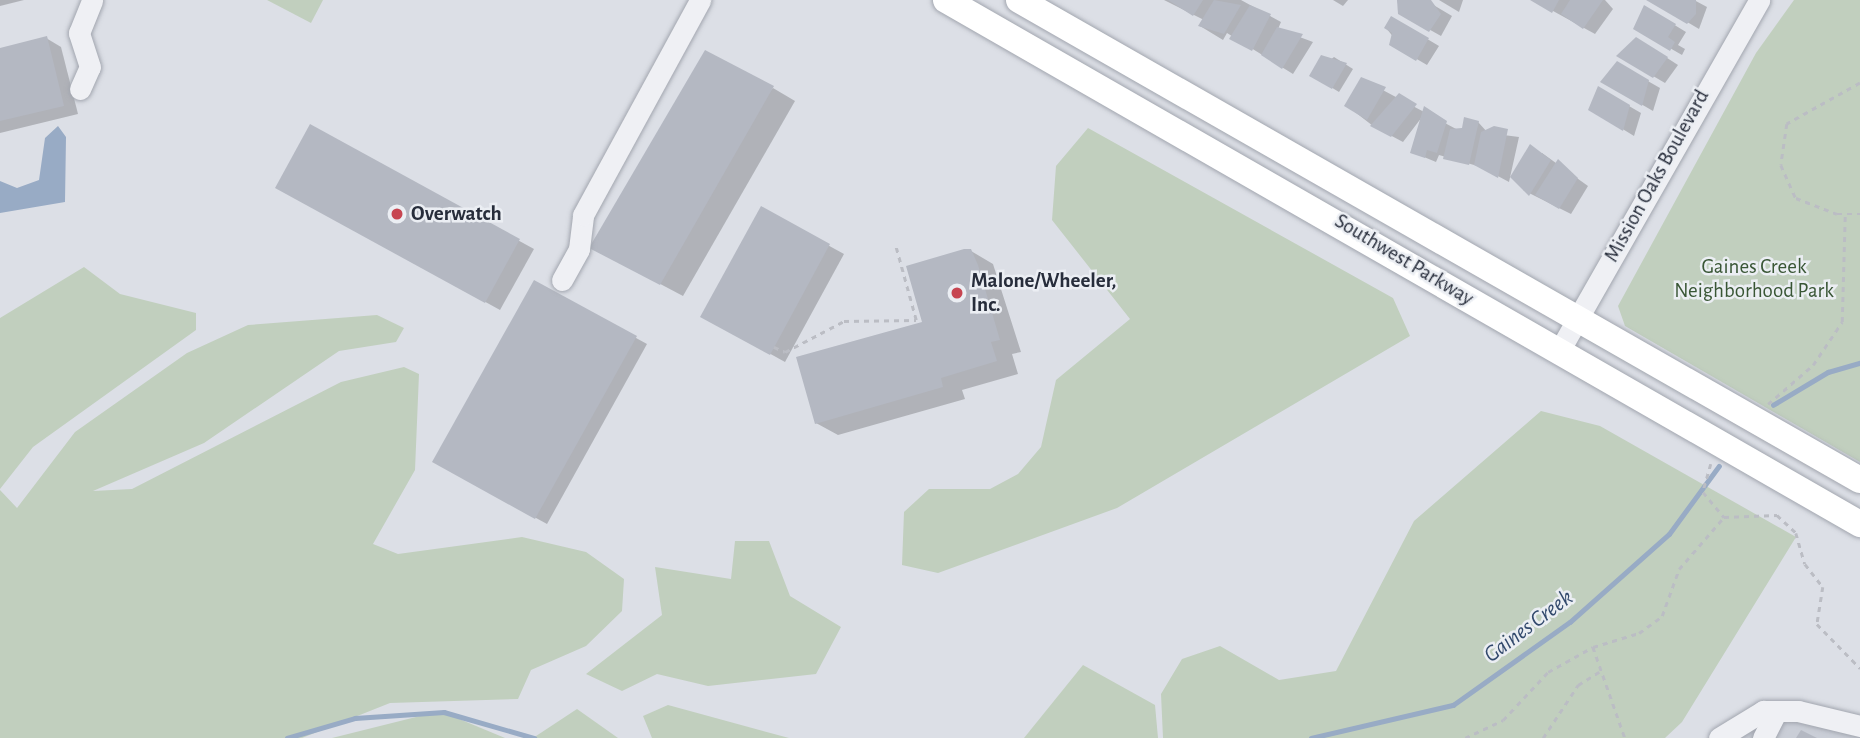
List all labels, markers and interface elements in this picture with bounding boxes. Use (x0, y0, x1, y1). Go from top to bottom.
street label: Mission Oaks Boulevard (1599, 85, 1715, 267)
place label: Overwatch (411, 201, 502, 227)
marker: Overwatch (389, 206, 405, 222)
street label: Southwest Parkway (1330, 209, 1478, 311)
park label: Gaines Creek Neighborhood Park (1674, 254, 1834, 304)
place label: Malone/Wheeler, Inc. (971, 268, 1116, 318)
marker: Malone/Wheeler, Inc. (949, 285, 965, 301)
water label: Gaines Creek (1479, 585, 1579, 669)

